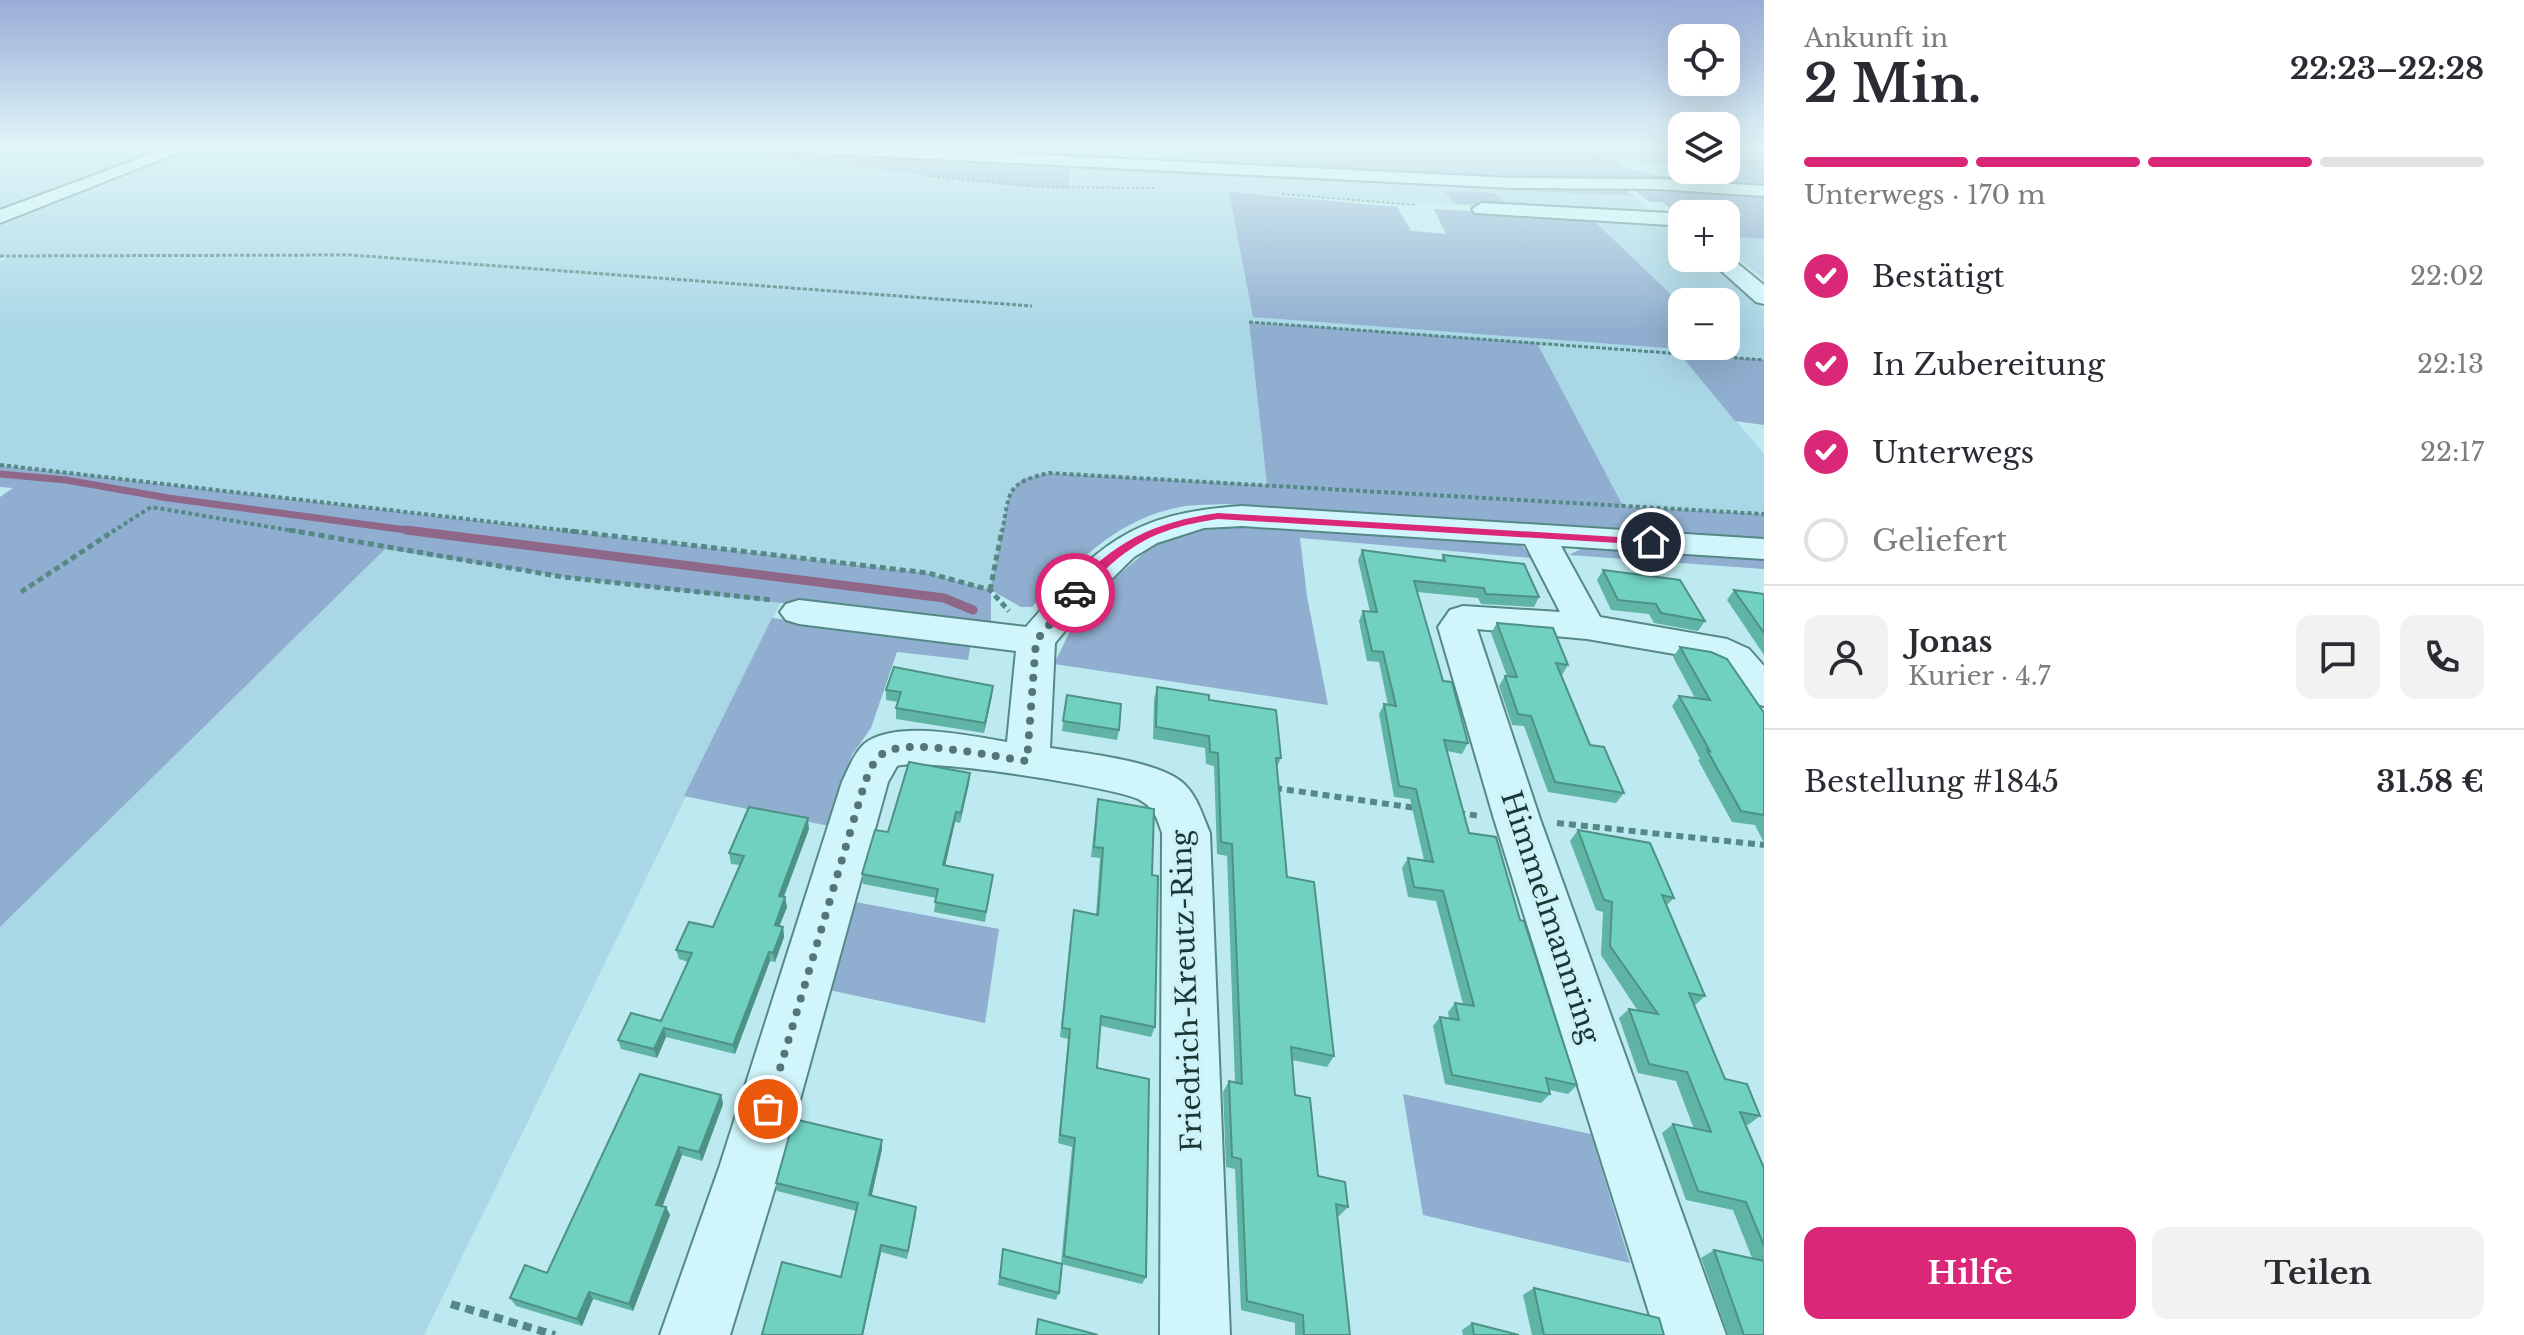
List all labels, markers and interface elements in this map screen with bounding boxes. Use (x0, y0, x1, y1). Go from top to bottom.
text: Ankunft in (1804, 22, 1948, 54)
map controls (1668, 24, 1740, 360)
button: locate (1668, 24, 1740, 96)
text: 22:23–22:28 (2290, 50, 2484, 87)
text: 2 Min. (1804, 52, 1981, 116)
button: layers (1668, 112, 1740, 184)
text: Unterwegs · 170 m (1804, 179, 2046, 211)
button: + (1668, 200, 1740, 272)
icon: check (1804, 254, 1848, 298)
text: Bestätigt (1872, 258, 2005, 295)
text: 22:02 (2410, 260, 2484, 292)
button: − (1668, 288, 1740, 360)
icon: check (1804, 342, 1848, 386)
text: In Zubereitung (1872, 346, 2105, 383)
text: 22:13 (2417, 348, 2484, 380)
icon: check (1804, 430, 1848, 474)
text: Unterwegs (1872, 434, 2034, 471)
text: 22:17 (2420, 436, 2484, 468)
pin (1617, 508, 1685, 576)
icon: home (1629, 520, 1673, 564)
text: Geliefert (1872, 522, 2007, 559)
courier (1035, 553, 1115, 633)
icon: car (1053, 571, 1097, 615)
button: person (1804, 615, 1888, 699)
button: chat (2296, 615, 2380, 699)
button: phone (2400, 615, 2484, 699)
text: Jonas (1908, 623, 1992, 660)
text: Kurier · 4.7 (1908, 660, 2050, 692)
text: Bestellung #1845 (1804, 763, 2059, 800)
text: 31.58 € (2376, 763, 2484, 800)
street label: Himmelmannring (1493, 786, 1608, 1049)
street label: Friedrich-Kreutz-Ring (1163, 828, 1210, 1153)
pin (734, 1075, 802, 1143)
icon: bag (746, 1087, 790, 1131)
button: Hilfe (1804, 1227, 2136, 1319)
button: Teilen (2152, 1227, 2484, 1319)

